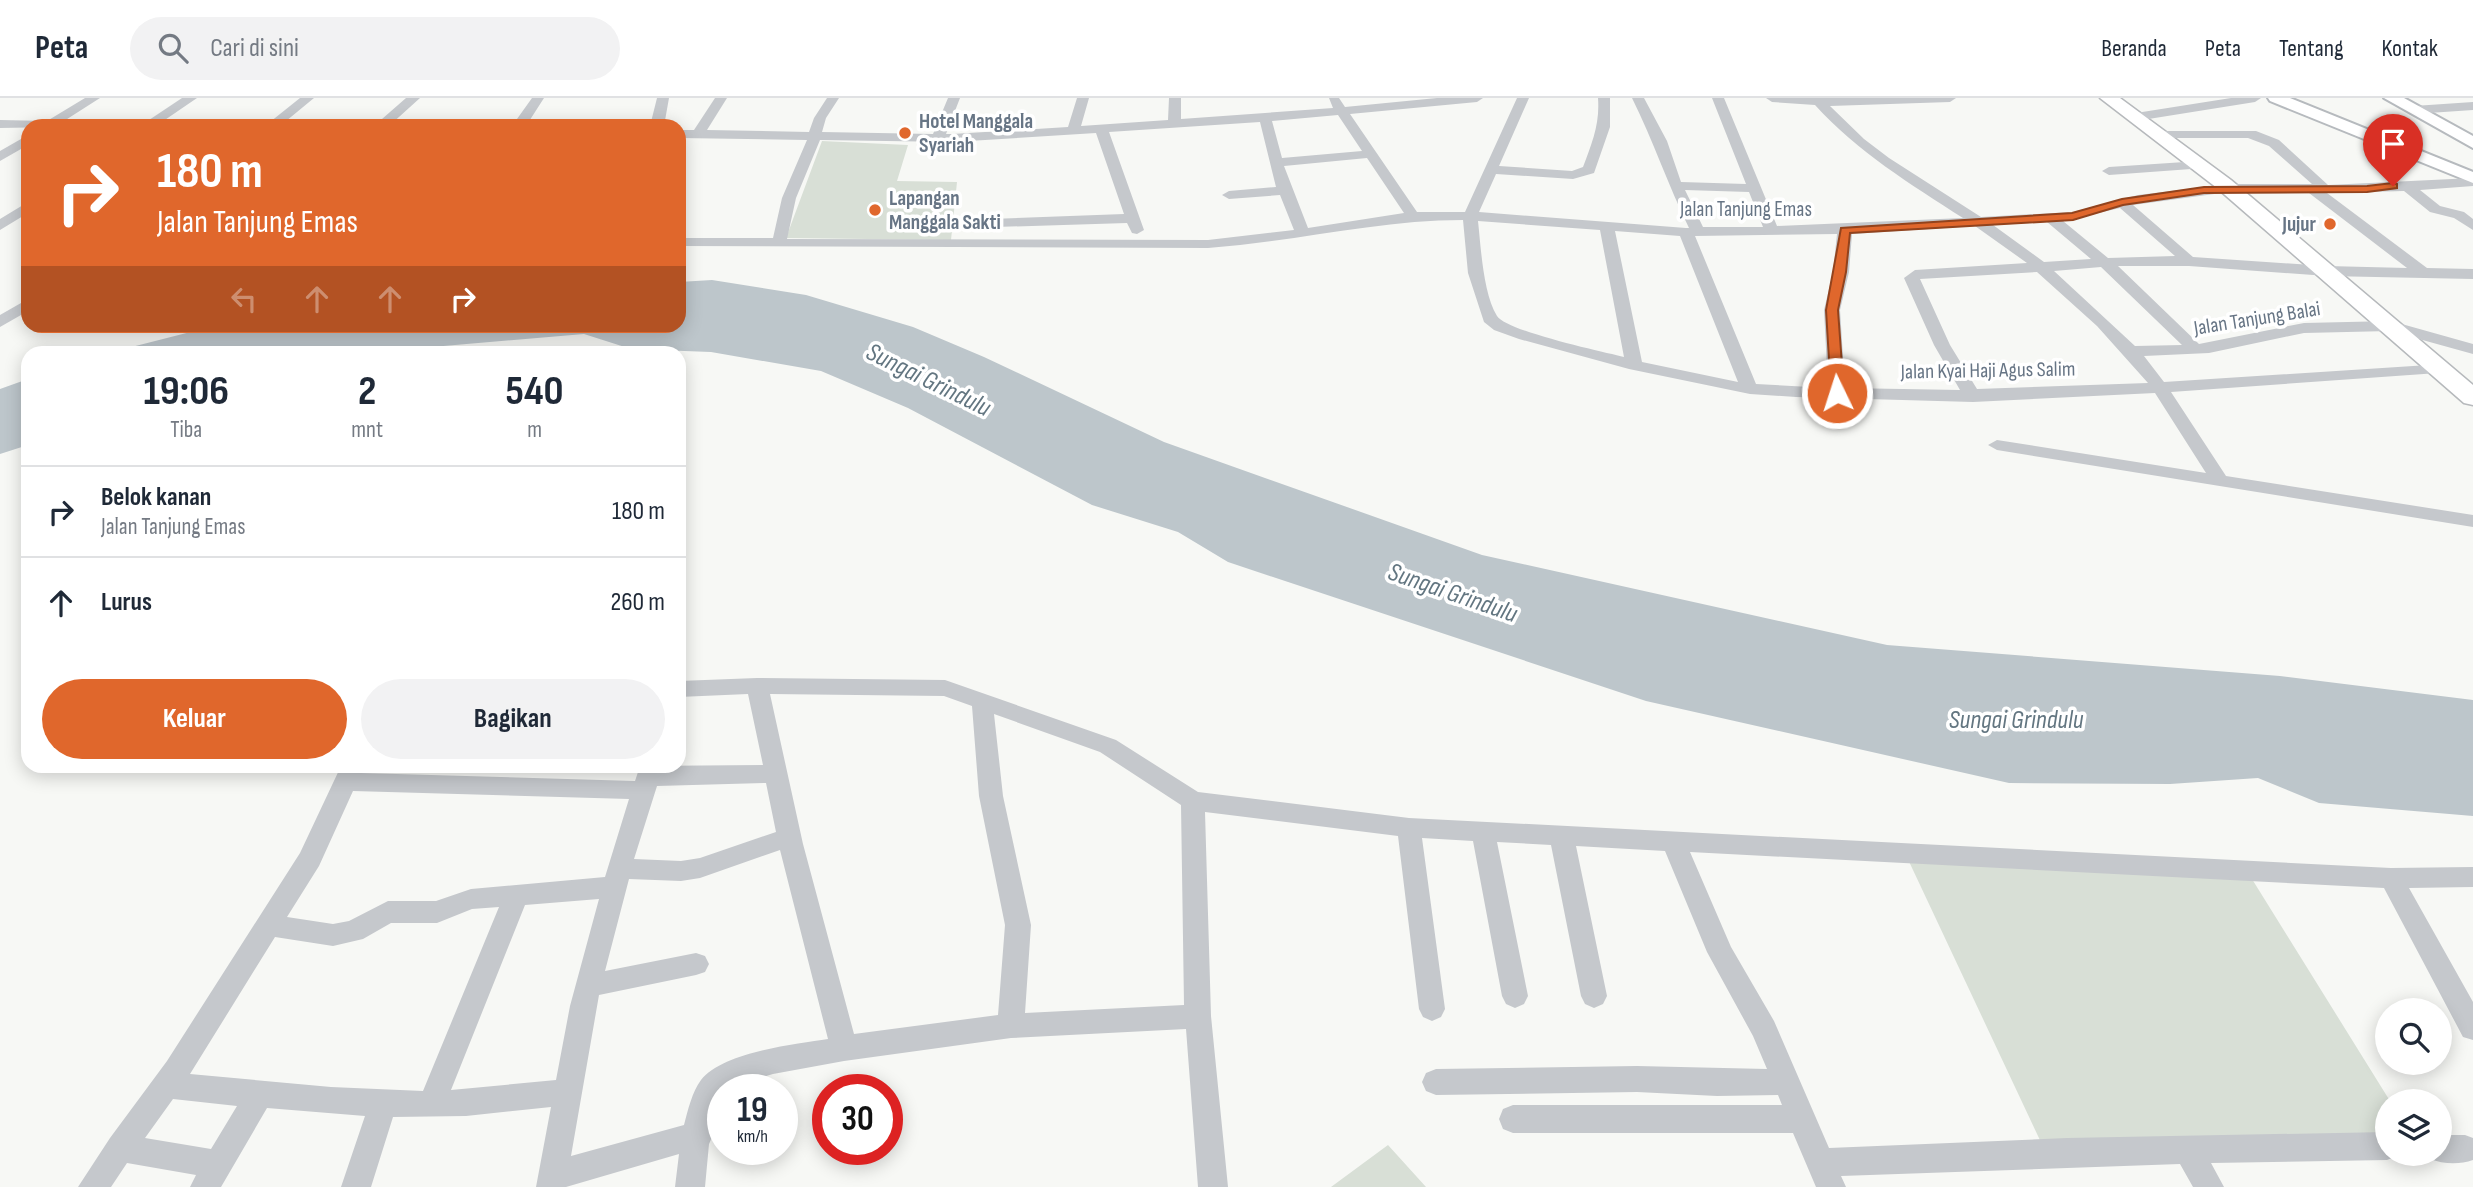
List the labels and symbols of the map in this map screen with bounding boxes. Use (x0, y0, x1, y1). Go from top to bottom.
place label: Hotel Manggala Syariah (919, 109, 1033, 158)
pin (2363, 114, 2423, 186)
marker: Hotel Manggala Syariah (897, 125, 913, 141)
place label: Lapangan Manggala Sakti (889, 186, 1001, 235)
street label: Jalan Tanjung Emas (1679, 197, 1812, 222)
marker: Lapangan Manggala Sakti (867, 202, 883, 218)
place label: Jujur (2281, 212, 2316, 237)
marker: Jujur (2322, 216, 2338, 232)
street label: Jalan Tanjung Balai (2191, 296, 2322, 341)
water label: Sungai Grindulu (861, 337, 996, 424)
position arrow (1800, 356, 1874, 430)
street label: Jalan Kyai Haji Agus Salim (1899, 356, 2076, 385)
water label: Sungai Grindulu (1384, 557, 1522, 630)
water label: Sungai Grindulu (1949, 705, 2084, 736)
speed limit sign: 30 (812, 1074, 903, 1165)

